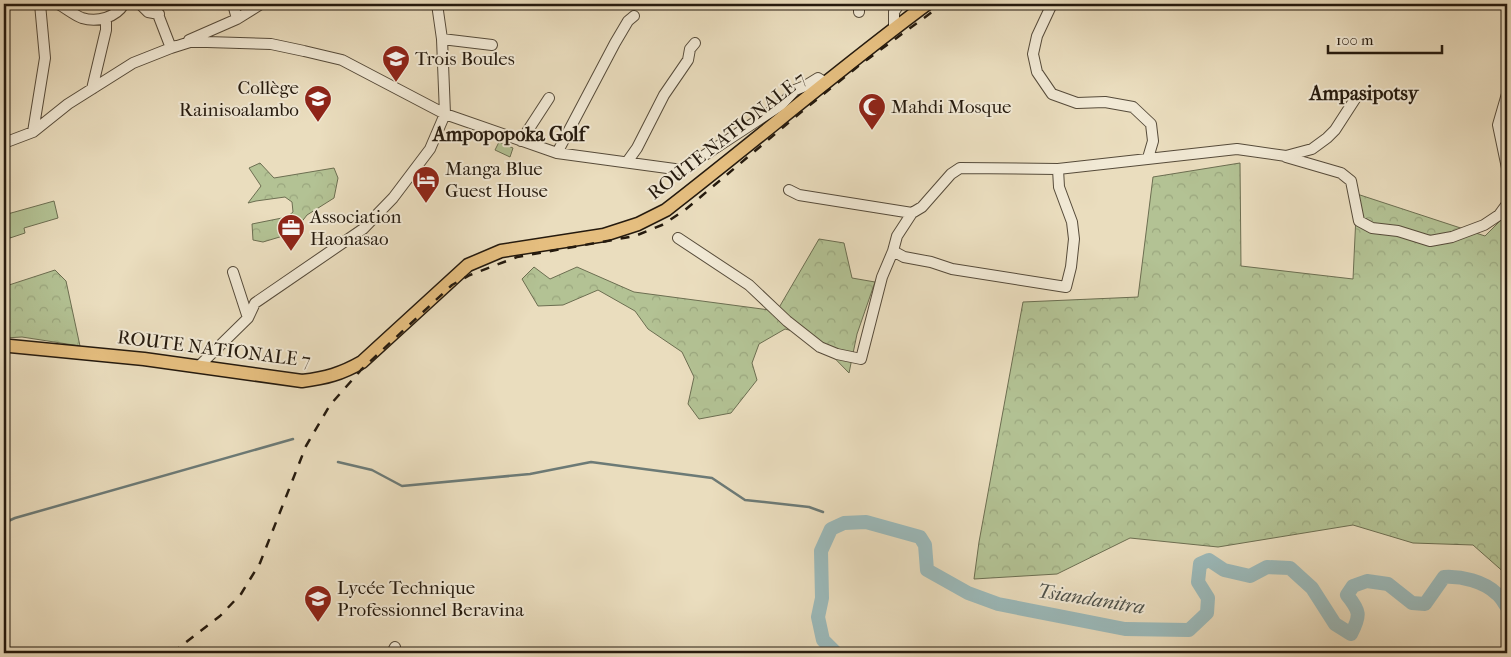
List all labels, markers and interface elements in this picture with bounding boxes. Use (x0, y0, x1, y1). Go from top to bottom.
scale bar (1328, 22, 1442, 54)
text: 100 m (1336, 31, 1374, 49)
school or university icon: Trois Boules (381, 44, 411, 83)
place label: Trois Boules (415, 48, 515, 70)
street label: ROUTE NATIONALE 7 (644, 67, 810, 205)
place label: Collège Rainisoalambo (179, 77, 299, 121)
district label: Ampasipotsy (1308, 82, 1420, 105)
school or university icon: Collège Rainisoalambo (303, 84, 333, 123)
mosque icon: Mahdi Mosque (857, 92, 887, 131)
place label: Mahdi Mosque (891, 96, 1012, 118)
district label: Ampopopoka Golf (431, 123, 590, 146)
place label: Manga Blue Guest House (445, 158, 548, 202)
hotel icon: Manga Blue Guest House (411, 165, 441, 204)
place label: Association Haonasao (309, 206, 402, 250)
office icon: Association Haonasao (276, 213, 306, 252)
street label: ROUTE NATIONALE 7 (116, 326, 312, 372)
place label: Lycée Technique Professionnel Beravina (337, 577, 524, 621)
water label: Tsiandanitra (1036, 579, 1146, 619)
school or university icon: Lycée Technique Professionnel Beravina (303, 584, 333, 623)

